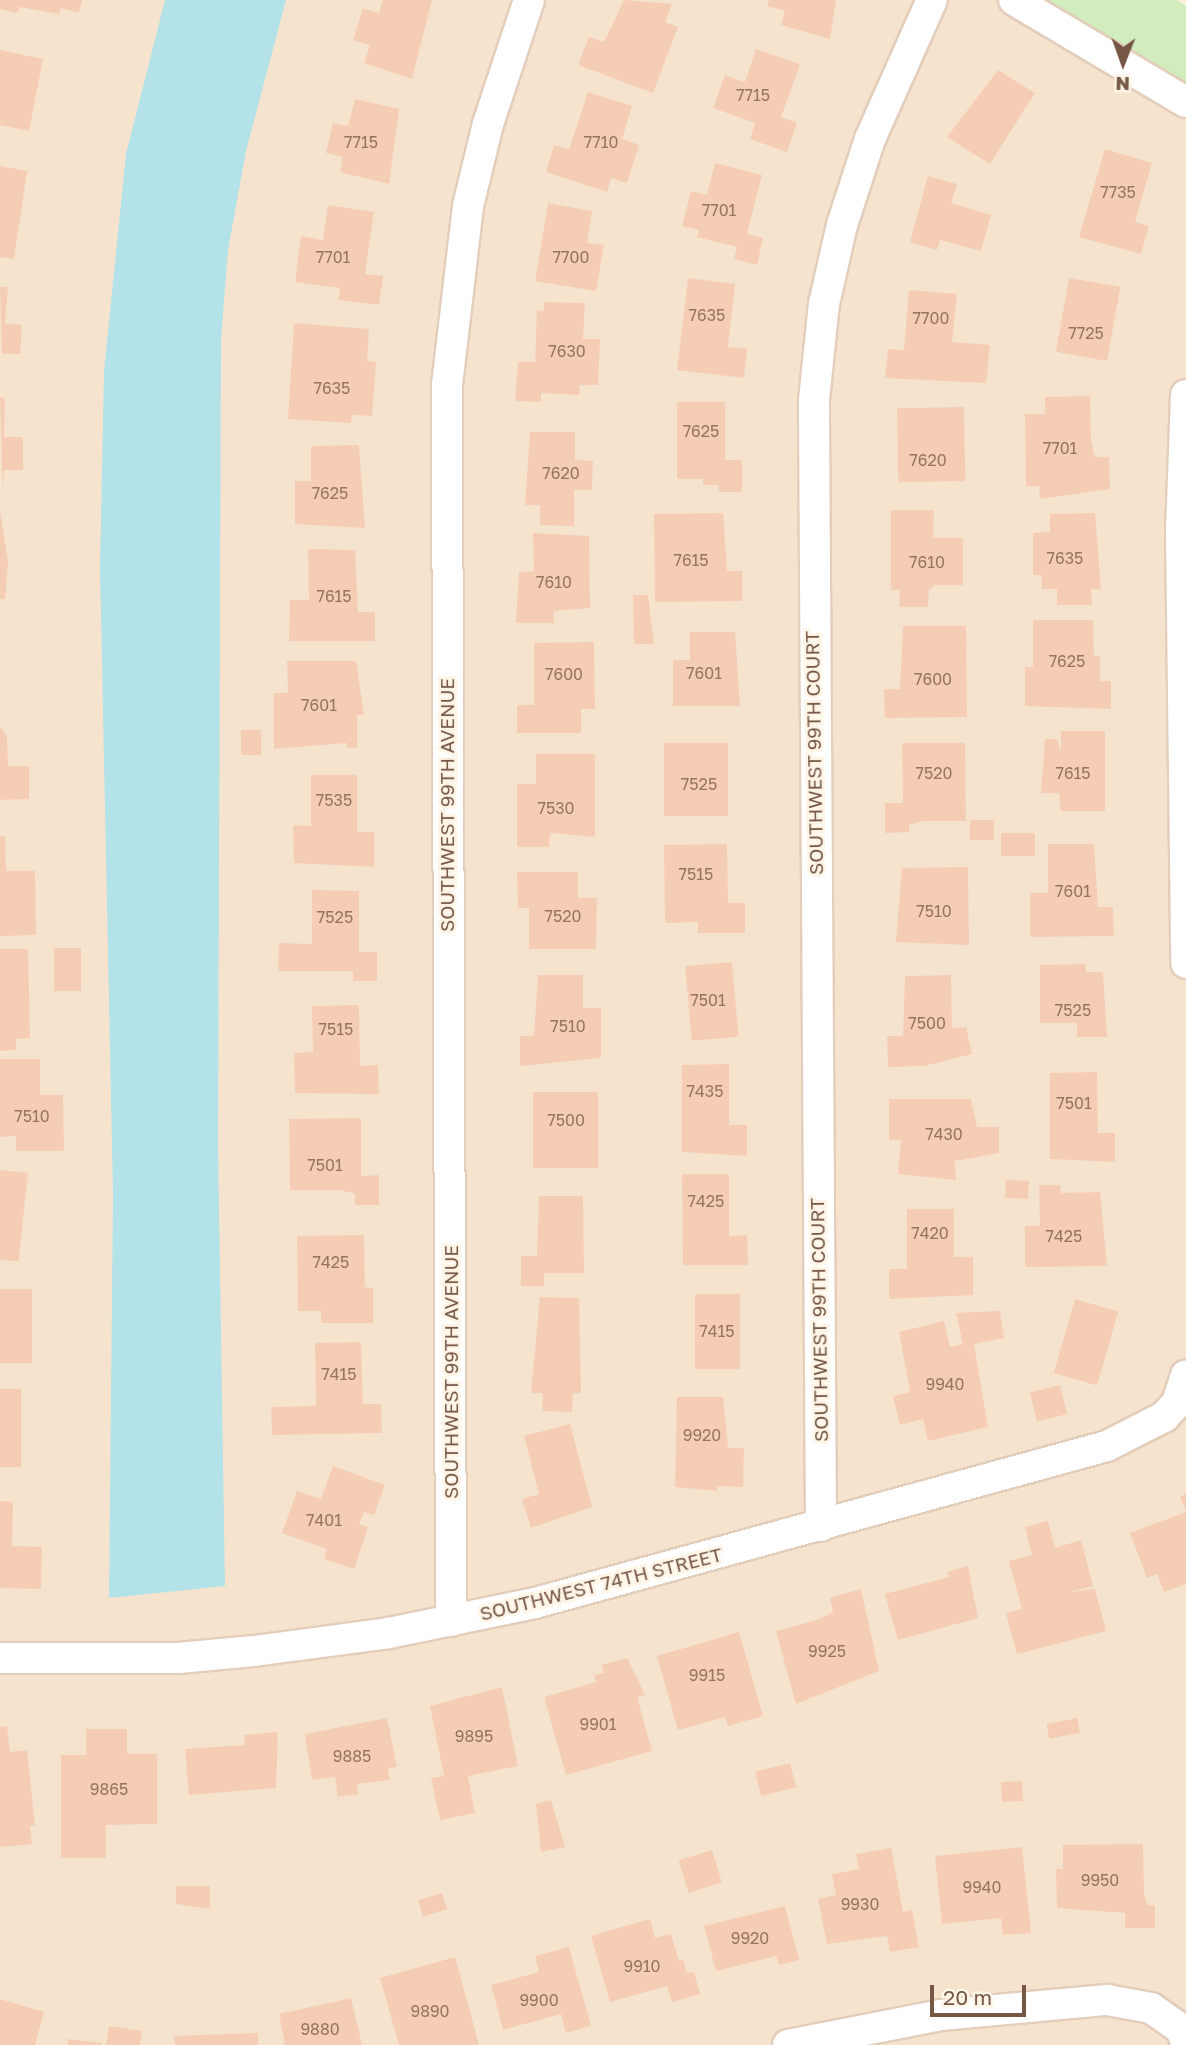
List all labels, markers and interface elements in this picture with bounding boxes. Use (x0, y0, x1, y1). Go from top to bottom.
north arrow (1088, 28, 1158, 98)
text: N (1115, 73, 1130, 96)
house number: 7715 (736, 85, 770, 105)
house number: 7715 (344, 132, 378, 152)
house number: 7710 (584, 132, 618, 152)
house number: 7735 (1100, 182, 1136, 202)
house number: 7701 (702, 200, 736, 220)
house number: 7701 (316, 247, 350, 267)
house number: 7700 (553, 247, 589, 267)
house number: 7635 (689, 305, 725, 325)
house number: 7700 (913, 308, 949, 328)
house number: 7725 (1068, 323, 1104, 343)
house number: 7630 (548, 341, 586, 361)
house number: 7635 (314, 378, 350, 398)
house number: 7625 (683, 421, 719, 441)
house number: 7701 (1043, 438, 1077, 458)
house number: 7620 (909, 450, 947, 470)
house number: 7620 (542, 463, 580, 483)
house number: 7625 (312, 483, 348, 503)
house number: 7635 (1047, 548, 1083, 568)
house number: 7615 (673, 550, 709, 570)
house number: 7610 (909, 552, 945, 572)
house number: 7610 (536, 572, 572, 592)
house number: 7615 (316, 586, 352, 606)
street label: SOUTHWEST 99TH COURT (800, 631, 828, 875)
house number: 7625 (1049, 651, 1085, 671)
house number: 7601 (686, 663, 722, 683)
house number: 7600 (545, 664, 583, 684)
house number: 7600 (914, 669, 952, 689)
street label: SOUTHWEST 99TH AVENUE (436, 678, 458, 932)
house number: 7601 (301, 695, 337, 715)
house number: 7520 (916, 763, 952, 783)
house number: 7615 (1055, 763, 1091, 783)
house number: 7525 (681, 774, 717, 794)
house number: 7535 (316, 790, 352, 810)
house number: 7530 (537, 798, 575, 818)
house number: 7515 (679, 864, 713, 884)
house number: 7601 (1055, 881, 1091, 901)
house number: 7510 (916, 901, 952, 921)
house number: 7520 (545, 906, 581, 926)
house number: 7525 (317, 907, 353, 927)
house number: 7501 (690, 990, 726, 1010)
house number: 7525 (1055, 1000, 1091, 1020)
house number: 7500 (908, 1013, 946, 1033)
house number: 7510 (550, 1016, 586, 1036)
house number: 7515 (319, 1019, 353, 1039)
house number: 7435 (687, 1081, 723, 1101)
house number: 7501 (1056, 1093, 1092, 1113)
house number: 7510 (14, 1106, 50, 1126)
house number: 7500 (547, 1110, 585, 1130)
house number: 7430 (925, 1124, 963, 1144)
house number: 7501 (307, 1155, 343, 1175)
house number: 7425 (688, 1191, 724, 1211)
street label: SOUTHWEST 99TH COURT (805, 1198, 833, 1442)
house number: 7420 (911, 1223, 949, 1243)
house number: 7425 (1046, 1226, 1082, 1246)
street label: SOUTHWEST 99TH AVENUE (440, 1245, 462, 1499)
house number: 7425 (313, 1252, 349, 1272)
house number: 7415 (699, 1321, 735, 1341)
house number: 7415 (321, 1364, 357, 1384)
house number: 9940 (925, 1374, 965, 1394)
house number: 9920 (683, 1425, 721, 1445)
house number: 7401 (306, 1510, 342, 1530)
street label: SOUTHWEST 74TH STREET (477, 1543, 725, 1625)
house number: 9925 (808, 1641, 846, 1661)
house number: 9915 (689, 1665, 725, 1685)
house number: 9901 (579, 1714, 617, 1734)
house number: 9895 (455, 1726, 493, 1746)
house number: 9885 (333, 1746, 371, 1766)
house number: 9865 (90, 1779, 128, 1799)
house number: 9950 (1081, 1870, 1119, 1890)
house number: 9940 (962, 1877, 1002, 1897)
house number: 9930 (841, 1894, 879, 1914)
house number: 9920 (731, 1928, 769, 1948)
house number: 9910 (623, 1956, 661, 1976)
scale bar (934, 1972, 1030, 2016)
text: 20 m (943, 1984, 992, 2010)
house number: 9900 (519, 1990, 559, 2010)
house number: 9890 (410, 2001, 450, 2021)
house number: 9880 (300, 2019, 340, 2039)

